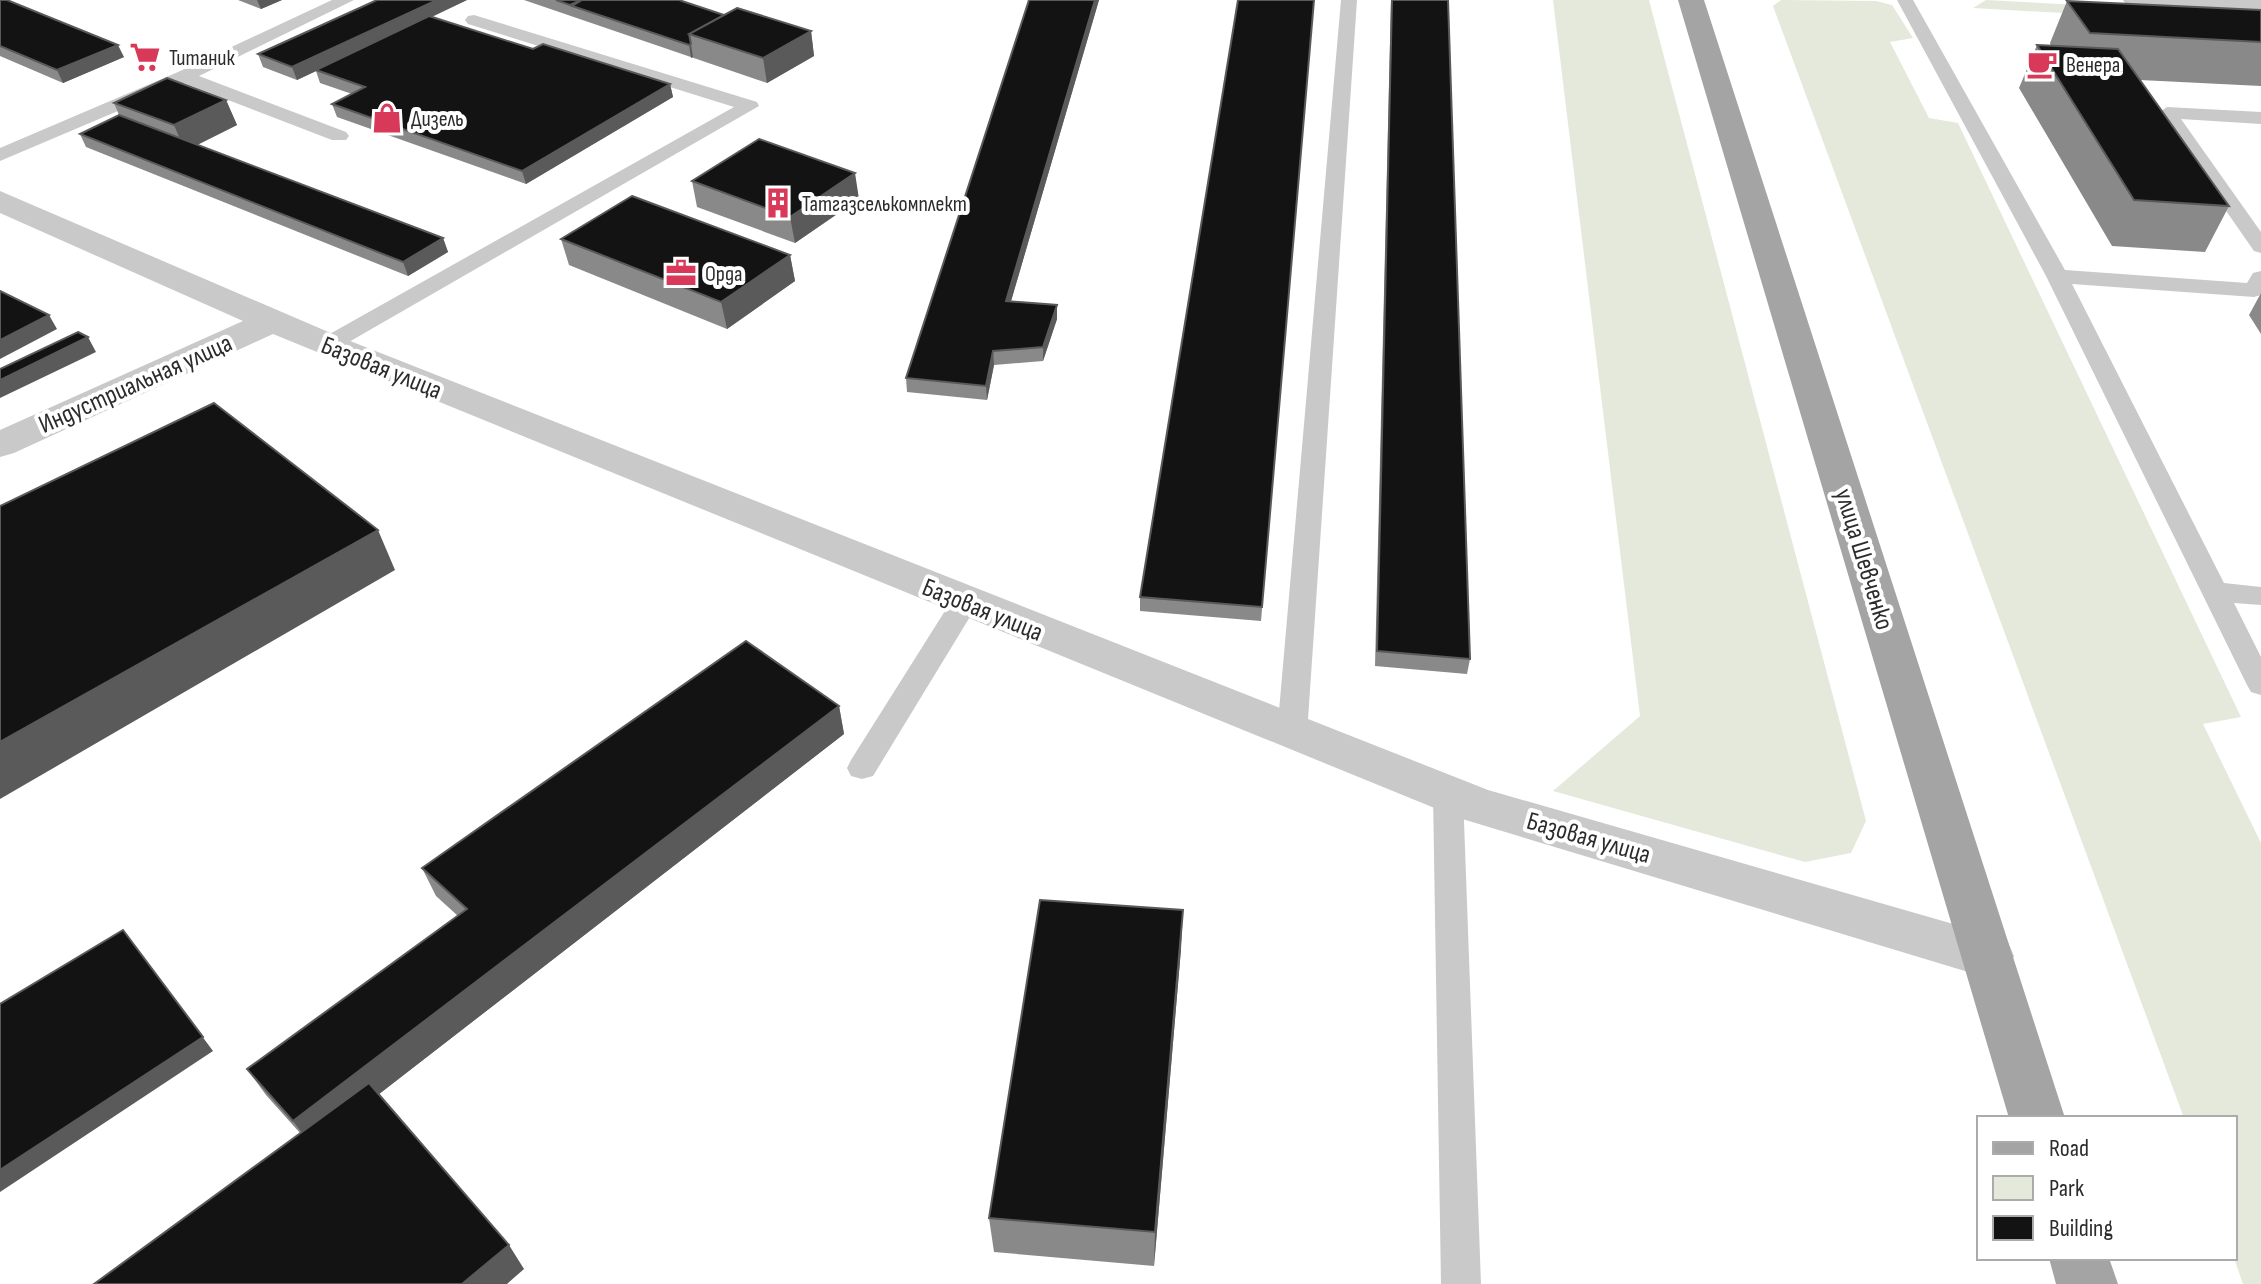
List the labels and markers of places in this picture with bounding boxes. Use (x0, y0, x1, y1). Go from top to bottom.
supermarket icon: Титаник (128, 40, 162, 74)
place label: Титаник (169, 45, 236, 72)
cafe icon: Венера (2025, 47, 2059, 81)
place label: Венера (2066, 52, 2120, 79)
shop icon: Дизель (370, 101, 404, 135)
place label: Дизель (411, 106, 464, 133)
building icon: Татгазселькомплект (761, 186, 795, 220)
place label: Татгазселькомплект (802, 191, 967, 218)
office icon: Орда (664, 256, 698, 290)
place label: Орда (705, 261, 743, 288)

